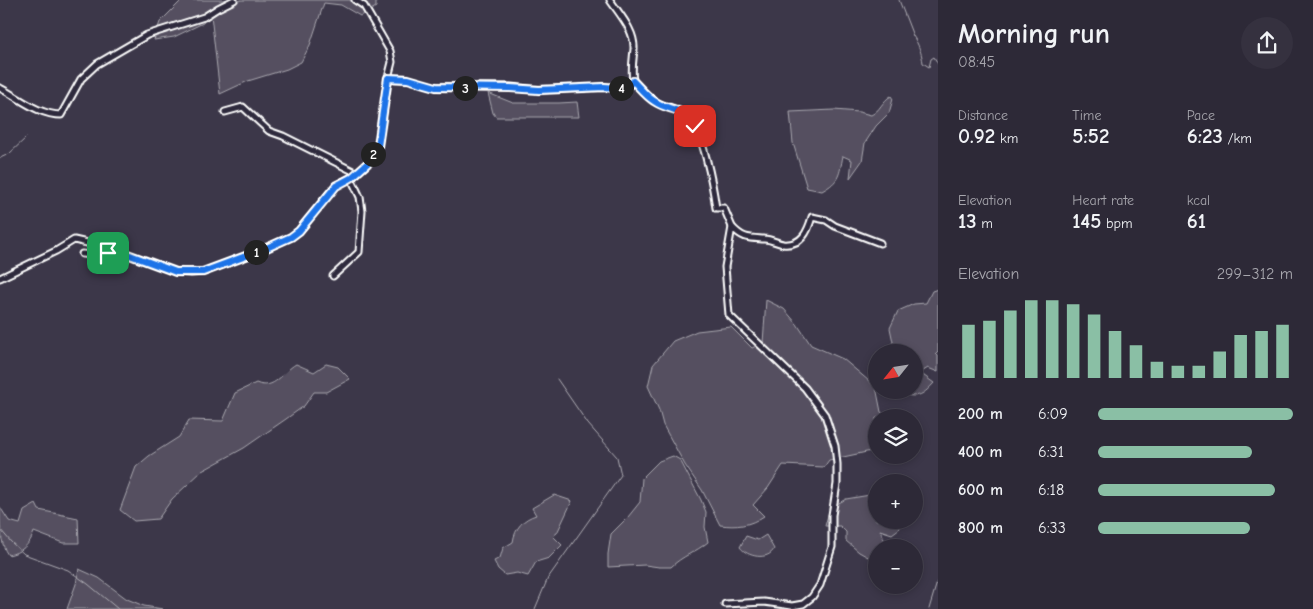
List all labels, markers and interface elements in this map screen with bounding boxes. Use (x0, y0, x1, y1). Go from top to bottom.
button: share (1241, 17, 1293, 69)
text: Morning run (958, 18, 1110, 50)
text: 08:45 (958, 53, 995, 71)
pin: 3 (452, 76, 478, 100)
pin: 4 (608, 76, 634, 100)
text: 3 (462, 80, 469, 97)
text: 4 (618, 80, 625, 97)
pin (674, 105, 716, 147)
text: Distance (958, 107, 1008, 124)
text: Time (1072, 107, 1101, 124)
text: Pace (1187, 107, 1215, 124)
icon: check (681, 112, 709, 140)
text: 0.92 (958, 124, 995, 148)
text: 5:52 (1072, 124, 1109, 148)
text: 6:23 (1187, 124, 1223, 148)
text: km (995, 130, 1018, 147)
text: /km (1223, 130, 1252, 147)
pin: 2 (360, 142, 386, 166)
text: 2 (370, 146, 377, 163)
text: Elevation (958, 192, 1012, 209)
text: Heart rate (1072, 192, 1134, 209)
text: kcal (1187, 192, 1210, 209)
text: 13 (958, 209, 977, 233)
text: 145 (1072, 209, 1101, 233)
text: 61 (1187, 209, 1206, 233)
text: m (977, 215, 993, 232)
text: bpm (1101, 215, 1133, 232)
pin (87, 232, 129, 274)
icon: arrive (94, 239, 122, 267)
pin: 1 (244, 240, 268, 264)
text: 1 (254, 244, 259, 261)
text: Elevation (958, 265, 1019, 283)
text: 299–312 m (1217, 265, 1293, 283)
north arrow (868, 344, 922, 399)
map controls (868, 344, 923, 594)
text: 200 m (958, 405, 1003, 423)
text: 6:09 (1038, 405, 1068, 423)
button: layers (868, 409, 923, 464)
text: 400 m (958, 443, 1002, 461)
text: 6:31 (1038, 443, 1064, 461)
button: + (868, 474, 923, 529)
text: 600 m (958, 481, 1003, 499)
text: 6:18 (1038, 481, 1064, 499)
text: 800 m (958, 519, 1003, 537)
text: 6:33 (1038, 519, 1066, 537)
button: − (868, 539, 923, 594)

